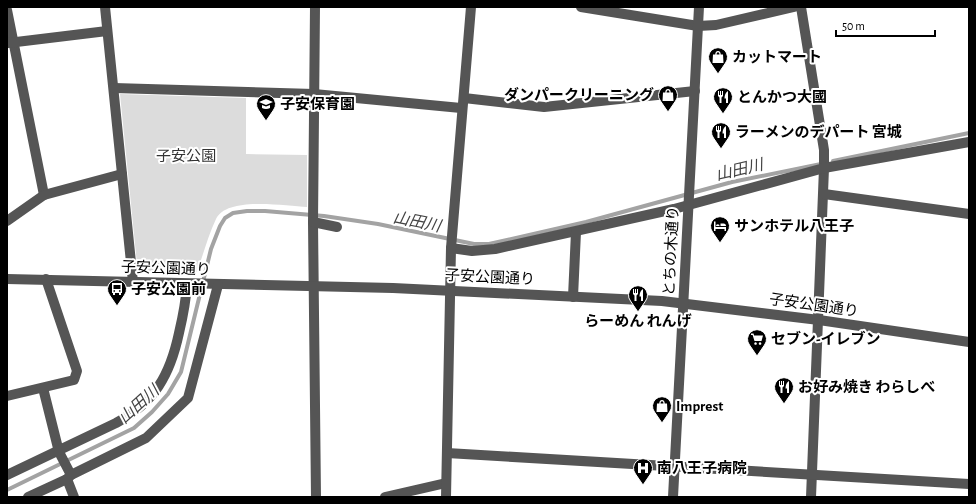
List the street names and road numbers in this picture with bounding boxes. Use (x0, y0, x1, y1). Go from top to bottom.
street label: とちの木通り (661, 206, 681, 296)
street label: 子安公園通り (121, 258, 211, 278)
street label: 子安公園通り (445, 267, 535, 287)
street label: 子安公園通り (768, 291, 860, 319)

